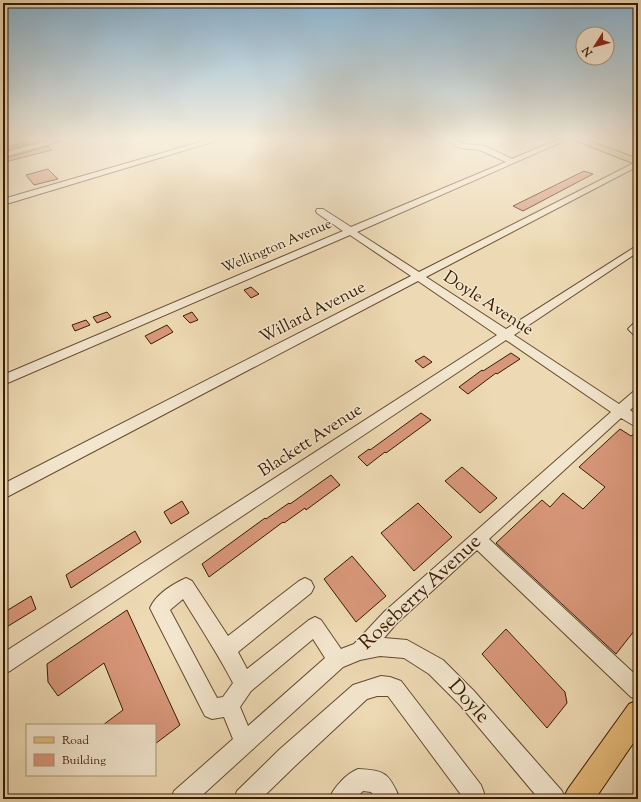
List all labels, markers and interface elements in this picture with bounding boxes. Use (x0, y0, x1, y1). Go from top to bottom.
north arrow (575, 26, 615, 66)
text: N (579, 43, 597, 60)
street label: Wellington Avenue (219, 215, 335, 279)
street label: Doyle Avenue (438, 266, 538, 342)
street label: Willard Avenue (256, 276, 370, 350)
street label: Blackett Avenue (254, 398, 368, 484)
street label: Roseberry Avenue (353, 529, 489, 657)
street label: Doyle (440, 673, 496, 731)
legend (26, 724, 156, 776)
text: Road (62, 732, 89, 750)
text: Building (62, 752, 106, 770)

